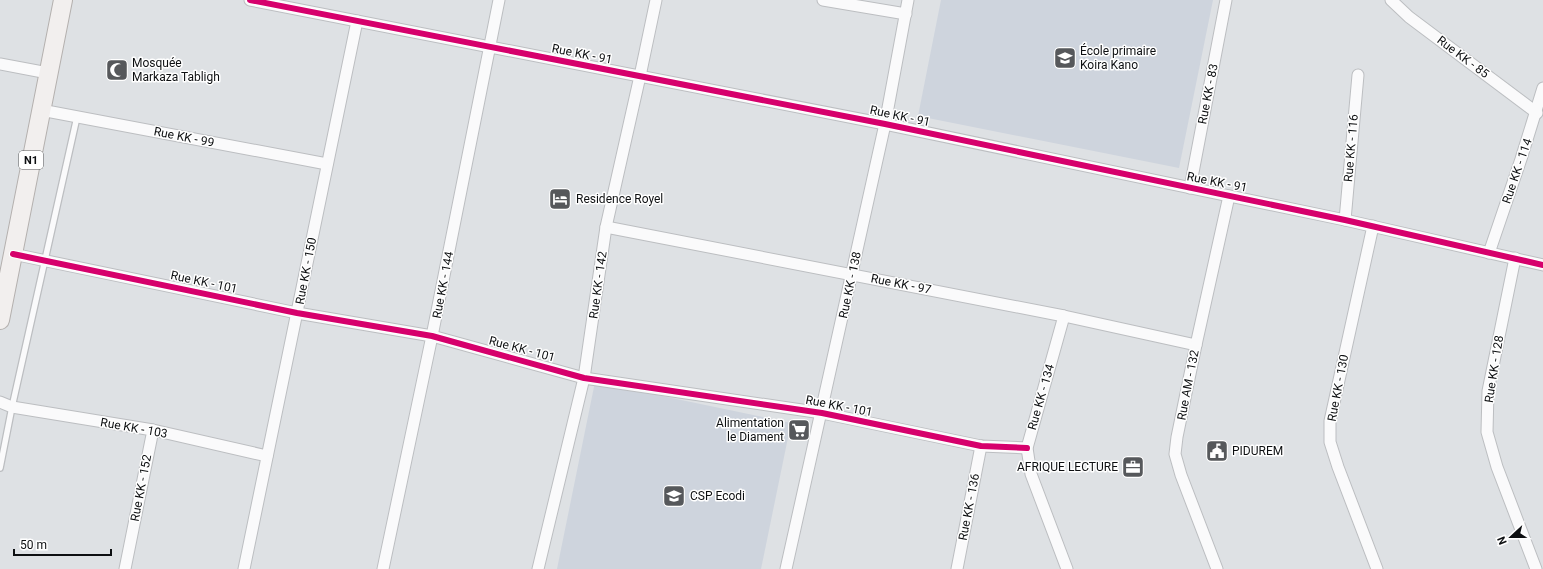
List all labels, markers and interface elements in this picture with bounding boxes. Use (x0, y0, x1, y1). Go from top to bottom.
street label: Rue KK - 85 (1434, 33, 1492, 81)
street label: Rue KK - 91 (551, 41, 613, 67)
place label: École primaire Koira Kano (1080, 43, 1156, 72)
school or university icon: École primaire Koira Kano (1052, 45, 1078, 71)
place label: Mosquée Markaza Tabligh (132, 56, 220, 84)
mosque icon: Mosquée Markaza Tabligh (104, 57, 130, 83)
street label: Rue KK - 83 (1195, 63, 1221, 125)
street label: Rue KK - 91 (869, 103, 931, 129)
street label: Rue KK - 116 (1341, 113, 1361, 182)
street label: Rue KK - 99 (153, 124, 215, 150)
street label: Rue KK - 114 (1499, 136, 1535, 205)
road number: N1 (19, 151, 43, 169)
street label: Rue KK - 91 (1186, 169, 1248, 195)
hotel icon: Residence Royel (547, 186, 573, 212)
place label: Residence Royel (576, 192, 663, 206)
street label: Rue KK - 150 (293, 236, 319, 306)
street label: Rue KK - 144 (430, 250, 456, 320)
street label: Rue KK - 142 (586, 250, 610, 320)
street label: Rue KK - 138 (836, 250, 864, 320)
street label: Rue KK - 101 (169, 268, 239, 296)
street label: Rue KK - 97 (870, 271, 933, 297)
street label: Rue KK - 101 (487, 333, 557, 365)
street label: Rue KK - 128 (1482, 334, 1506, 404)
street label: Rue AM - 132 (1174, 348, 1202, 421)
street label: Rue KK - 130 (1325, 353, 1351, 423)
street label: Rue KK - 134 (1025, 362, 1057, 432)
street label: Rue KK - 101 (804, 393, 874, 419)
street label: Rue KK - 103 (99, 415, 169, 441)
place label: Alimentation le Diament (716, 416, 784, 444)
supermarket icon: Alimentation le Diament (786, 417, 812, 443)
public building icon: PIDUREM (1204, 438, 1230, 464)
place label: PIDUREM (1232, 444, 1283, 458)
street label: Rue KK - 152 (128, 453, 154, 523)
office icon: AFRIQUE LECTURE (1120, 454, 1146, 480)
place label: AFRIQUE LECTURE (1017, 460, 1118, 474)
street label: Rue KK - 136 (956, 472, 982, 542)
school or university icon: CSP Ecodi (661, 483, 687, 509)
place label: CSP Ecodi (690, 489, 745, 503)
north arrow (1491, 517, 1531, 557)
scale bar (14, 531, 111, 557)
text: N (1495, 534, 1510, 547)
text: 50 m (20, 538, 47, 552)

